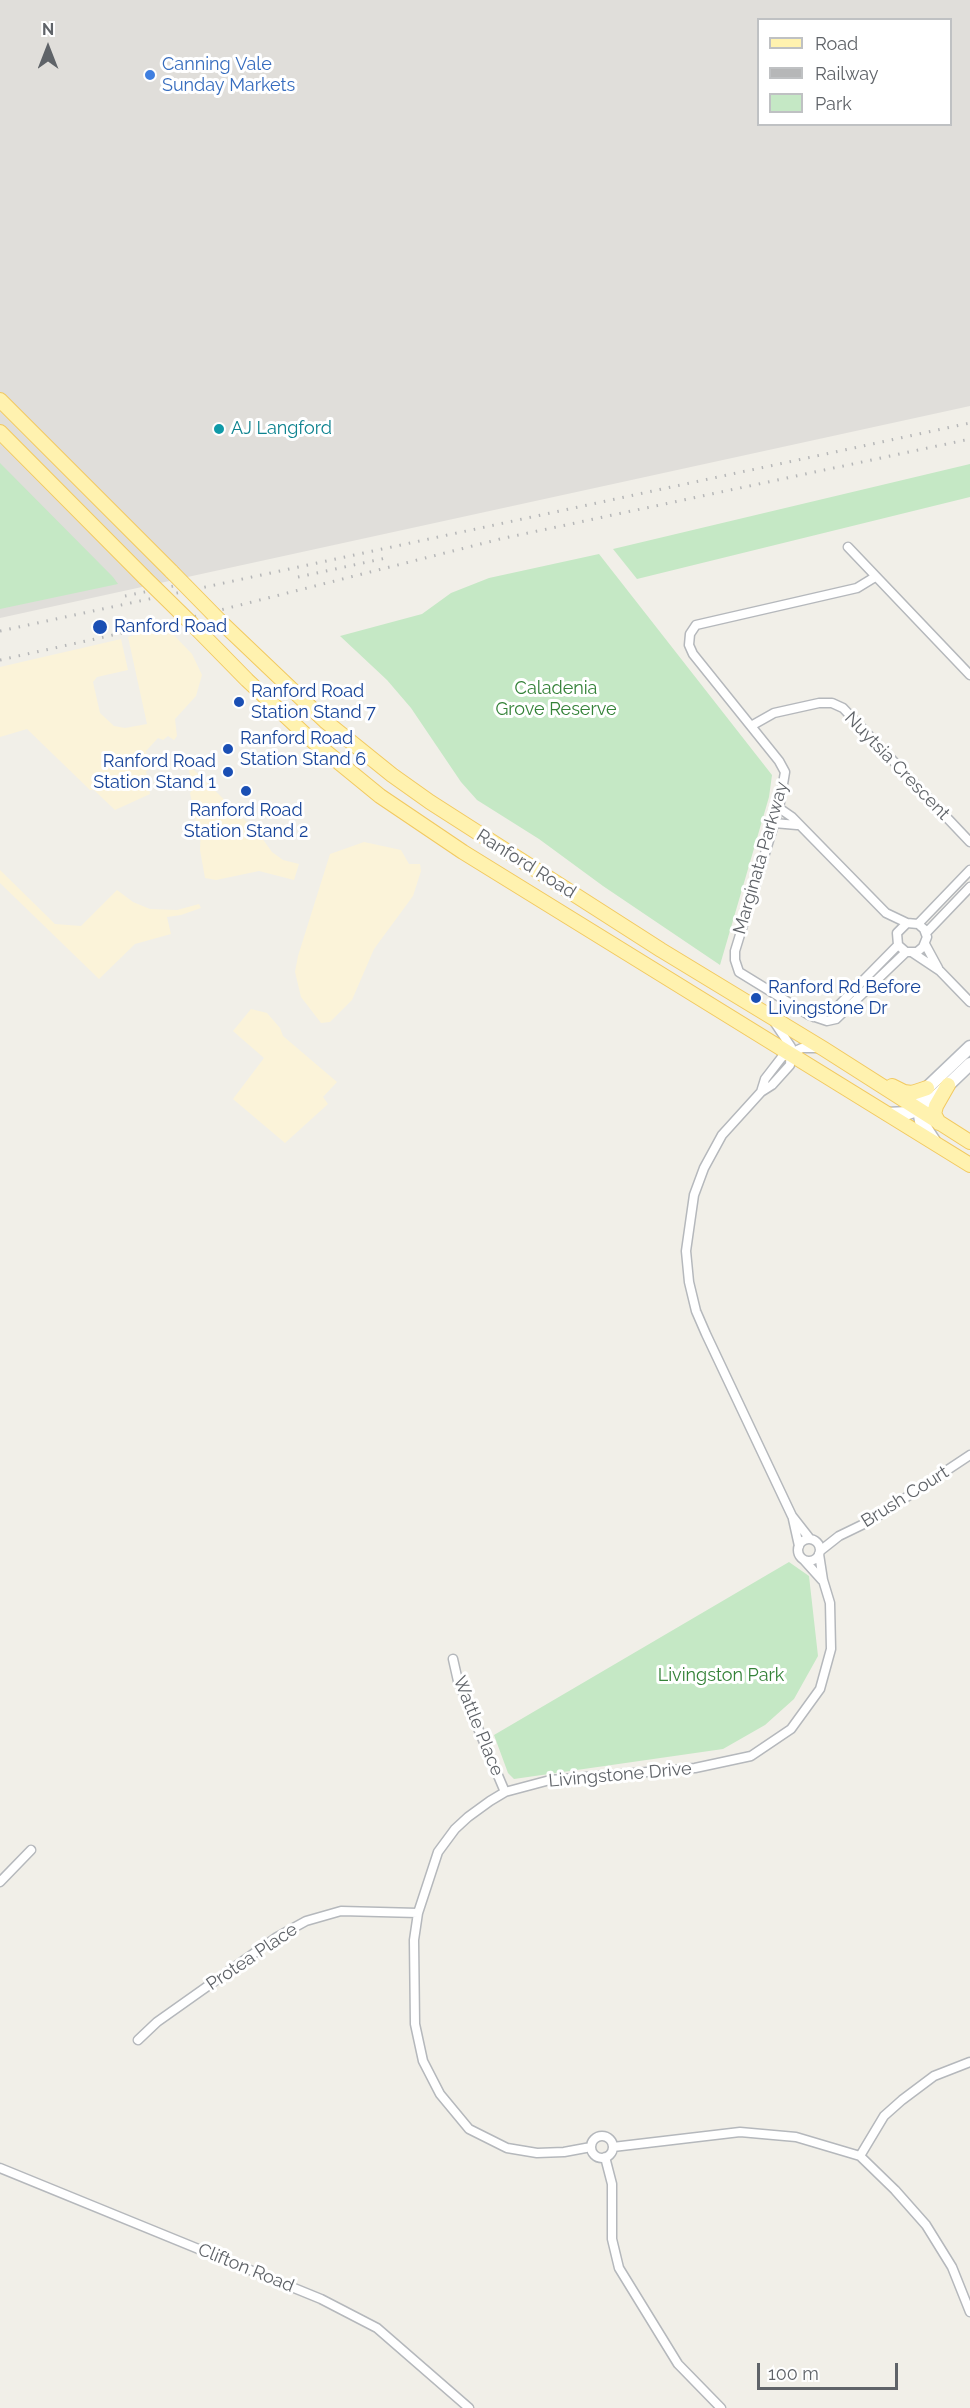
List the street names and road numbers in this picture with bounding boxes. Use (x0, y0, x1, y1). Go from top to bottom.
street label: Nuytsia Crescent (840, 707, 954, 825)
street label: Marginata Parkway (729, 779, 793, 937)
street label: Ranford Road (472, 825, 580, 903)
street label: Brush Court (857, 1462, 953, 1532)
street label: Wattle Place (448, 1673, 508, 1779)
street label: Livingstone Drive (548, 1758, 692, 1792)
street label: Protea Place (202, 1919, 302, 1995)
street label: Clifton Road (195, 2239, 297, 2297)

